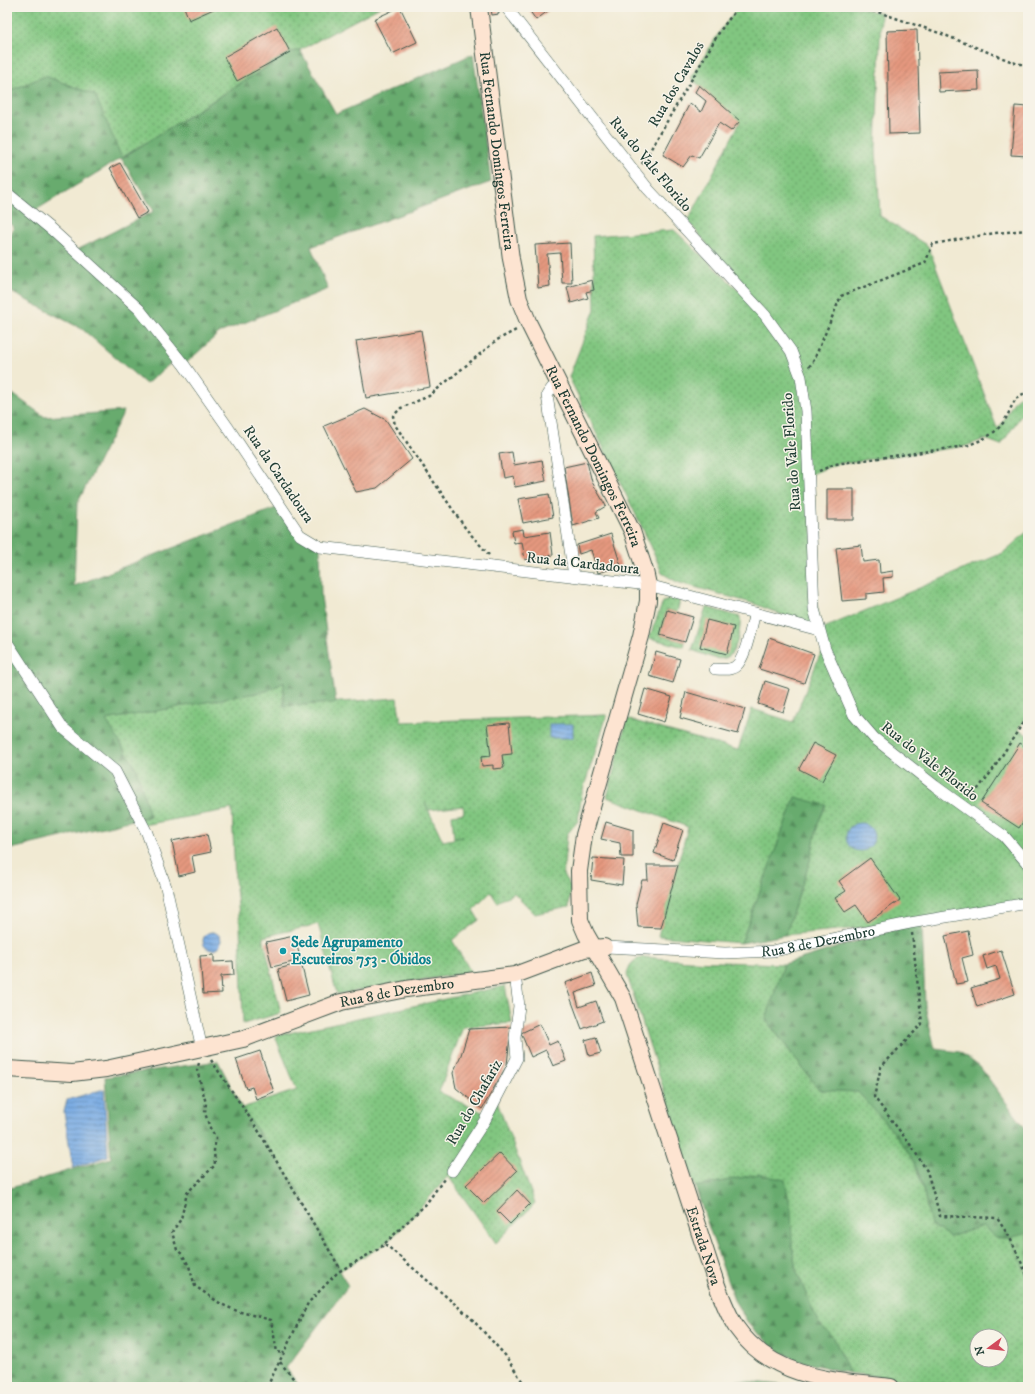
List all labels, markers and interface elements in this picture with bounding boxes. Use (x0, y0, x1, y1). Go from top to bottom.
street label: Rua dos Cavalos (644, 38, 709, 131)
street label: Rua Fernando Domingos Ferreira (475, 50, 519, 252)
street label: Rua do Vale Florido (605, 113, 696, 216)
street label: Rua Fernando Domingos Ferreira (541, 362, 646, 550)
street label: Rua do Vale Florido (778, 392, 805, 512)
street label: Rua da Cardadoura (239, 422, 319, 527)
street label: Rua da Cardadoura (525, 548, 641, 579)
street label: Rua do Vale Florido (877, 717, 982, 805)
street label: Rua 8 de Dezembro (761, 921, 877, 961)
place label: Sede Agrupamento Escuteiros 753 - Óbidos (291, 933, 431, 969)
marker: Sede Agrupamento Escuteiros 753 - Óbidos (278, 946, 288, 956)
street label: Rua 8 de Dezembro (338, 974, 455, 1012)
street label: Rua do Chafariz (442, 1055, 507, 1149)
street label: Estrada Nova (682, 1204, 725, 1289)
north arrow (969, 1328, 1009, 1368)
text: N (972, 1344, 988, 1357)

